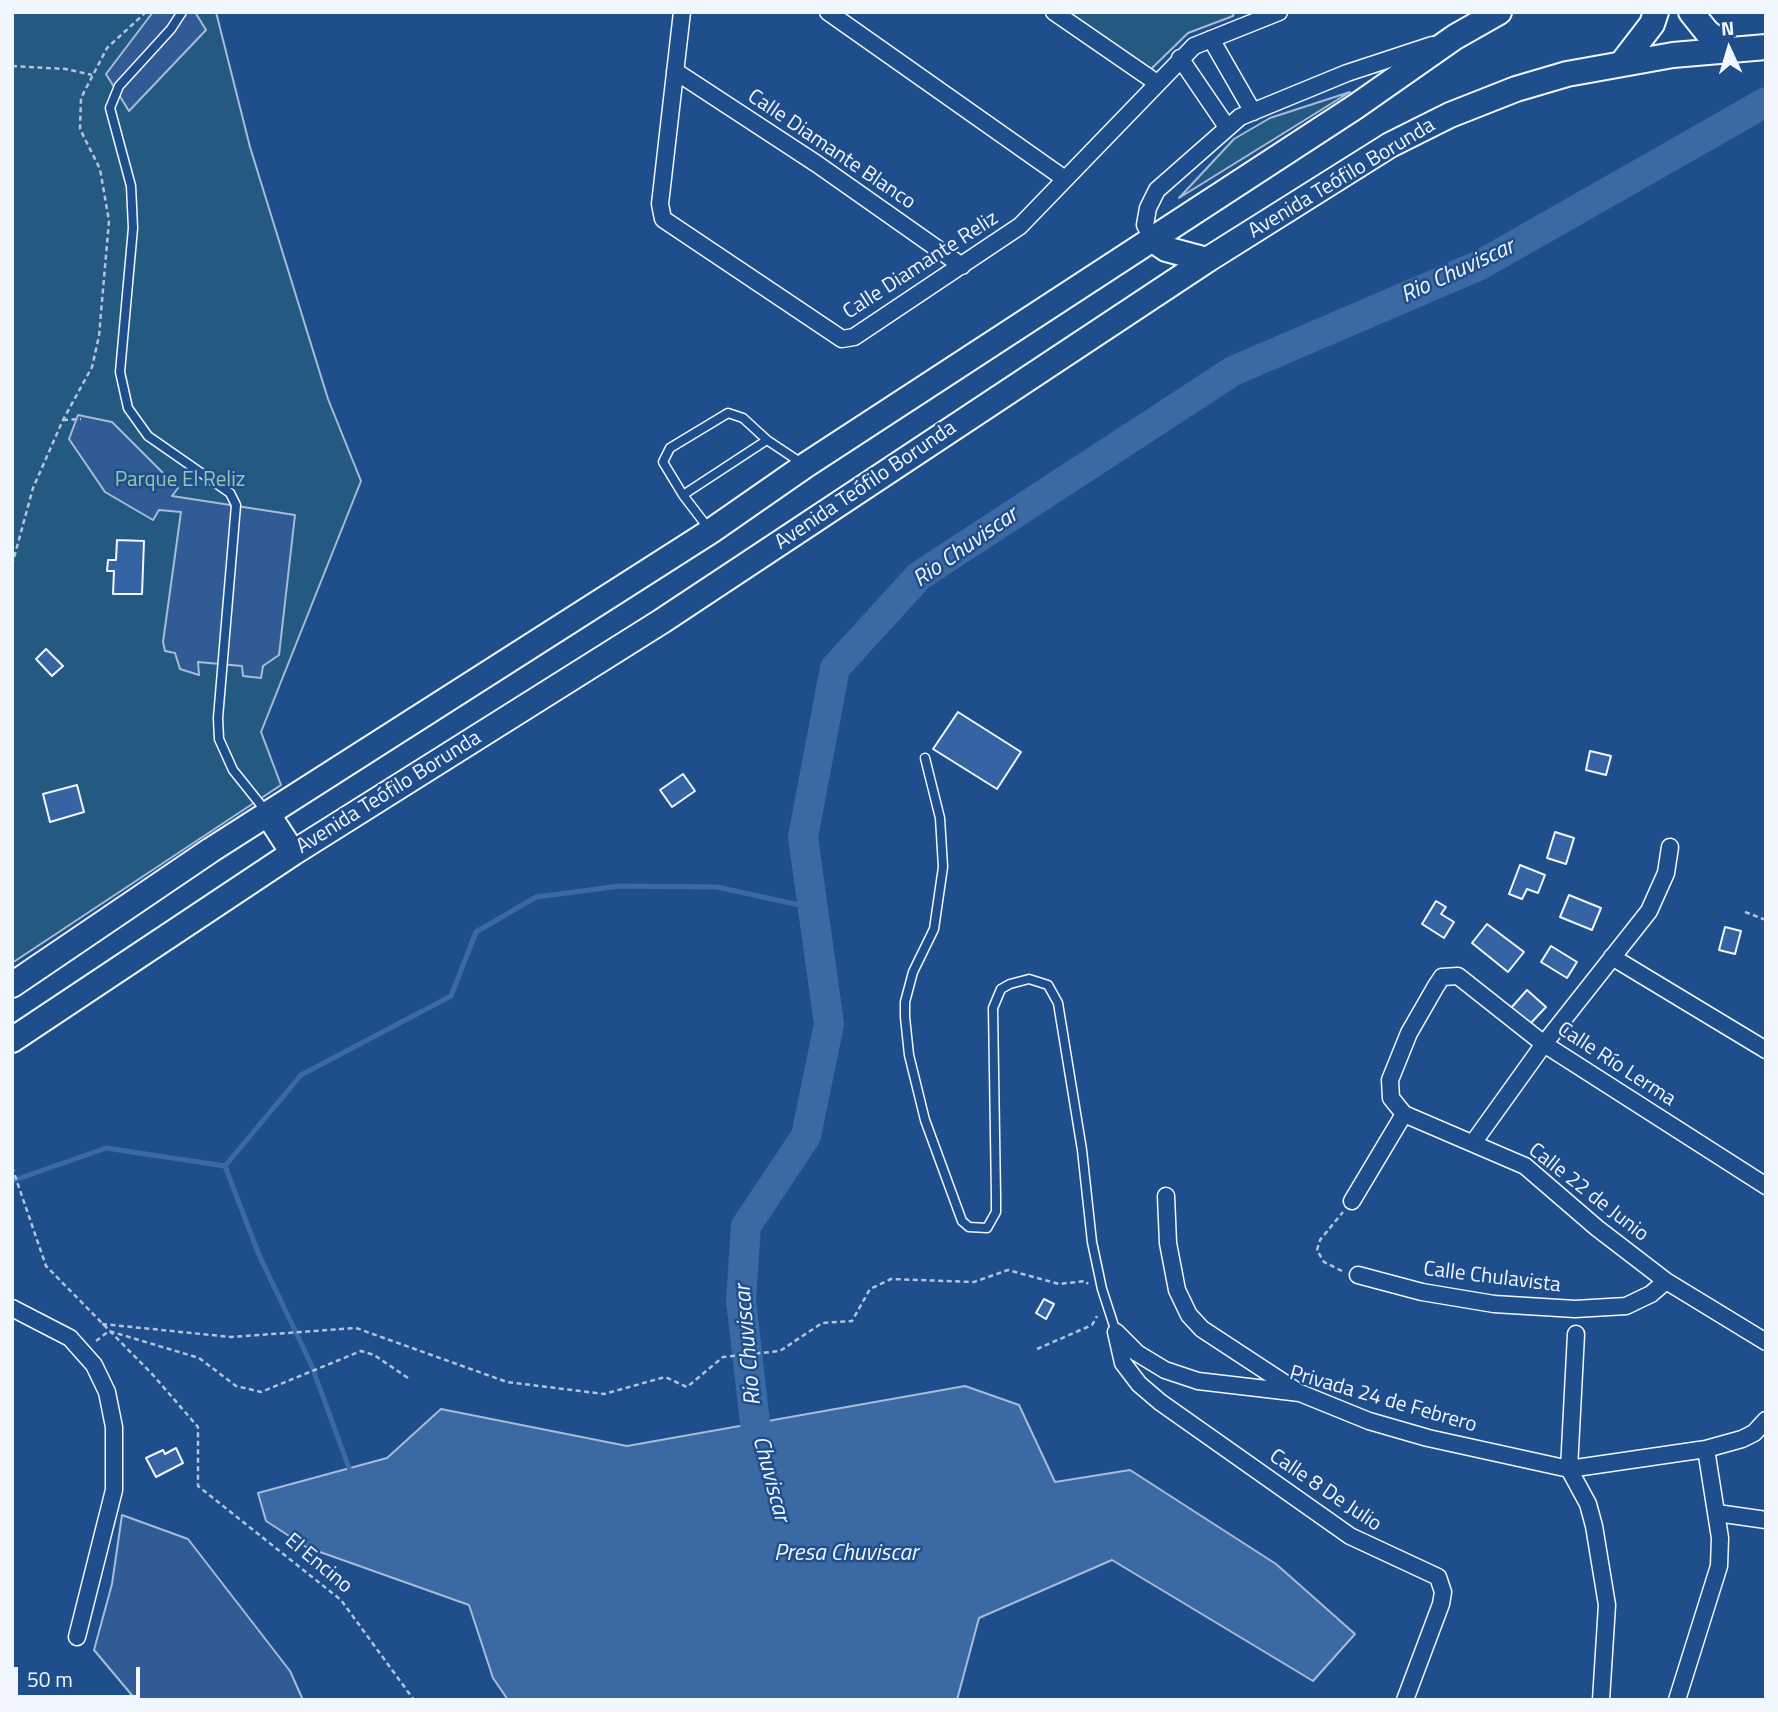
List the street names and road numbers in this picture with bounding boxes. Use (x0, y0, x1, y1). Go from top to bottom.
street label: Calle Diamante Blanco (742, 84, 920, 216)
street label: Avenida Teófilo Borunda (1244, 113, 1440, 245)
street label: Calle Diamante Reliz (839, 206, 1003, 326)
street label: Avenida Teófilo Borunda (771, 416, 961, 556)
street label: Avenida Teófilo Borunda (292, 726, 486, 860)
street label: Calle Río Lerma (1552, 1017, 1680, 1113)
street label: Calle 22 de Junio (1523, 1138, 1653, 1248)
street label: Calle Chulavista (1422, 1257, 1562, 1299)
street label: Privada 24 de Febrero (1286, 1361, 1480, 1439)
street label: Calle 8 De Julio (1264, 1444, 1386, 1538)
street label: El Encino (279, 1529, 357, 1599)

